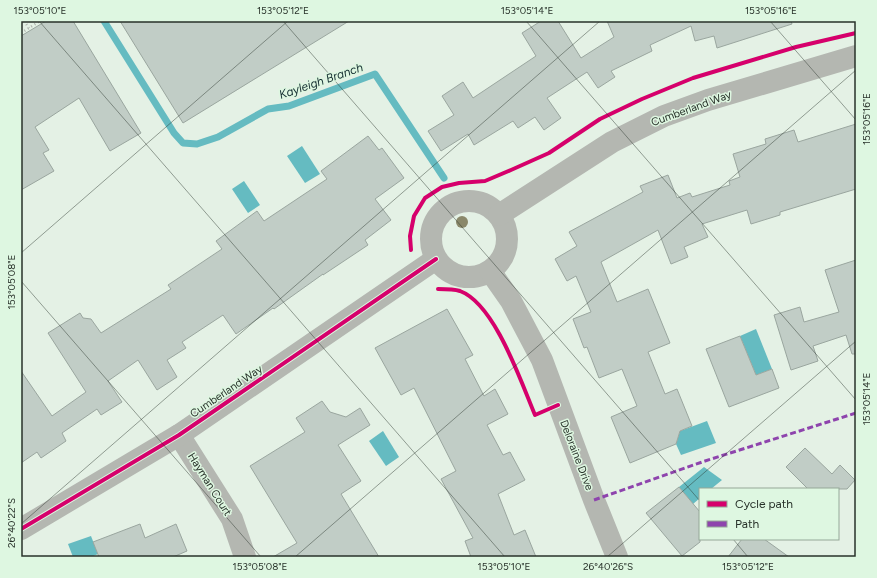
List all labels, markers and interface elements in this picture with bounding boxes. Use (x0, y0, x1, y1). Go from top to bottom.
text: 153°05'10"E (14, 4, 66, 17)
text: 153°05'12"E (257, 4, 309, 17)
text: 153°05'14"E (501, 4, 553, 17)
text: 153°05'16"E (745, 4, 797, 17)
water label: Kayleigh Branch (277, 60, 365, 102)
street label: Cumberland Way (649, 88, 733, 129)
text: 153°05'16"E (860, 93, 873, 145)
text: 153°05'08"E (5, 255, 18, 309)
street label: Cumberland Way (188, 362, 265, 420)
text: 153°05'14"E (860, 373, 873, 425)
street label: Deloraine Drive (557, 418, 596, 492)
street label: Hayman Court (185, 450, 234, 518)
legend (699, 488, 839, 540)
text: Cycle path (735, 497, 793, 511)
text: 26°40'22"S (5, 498, 18, 548)
text: Path (735, 517, 759, 531)
text: 153°05'08"E (233, 560, 287, 573)
text: 153°05'10"E (478, 560, 530, 573)
text: 26°40'26"S (583, 560, 633, 573)
text: 153°05'12"E (722, 560, 774, 573)

